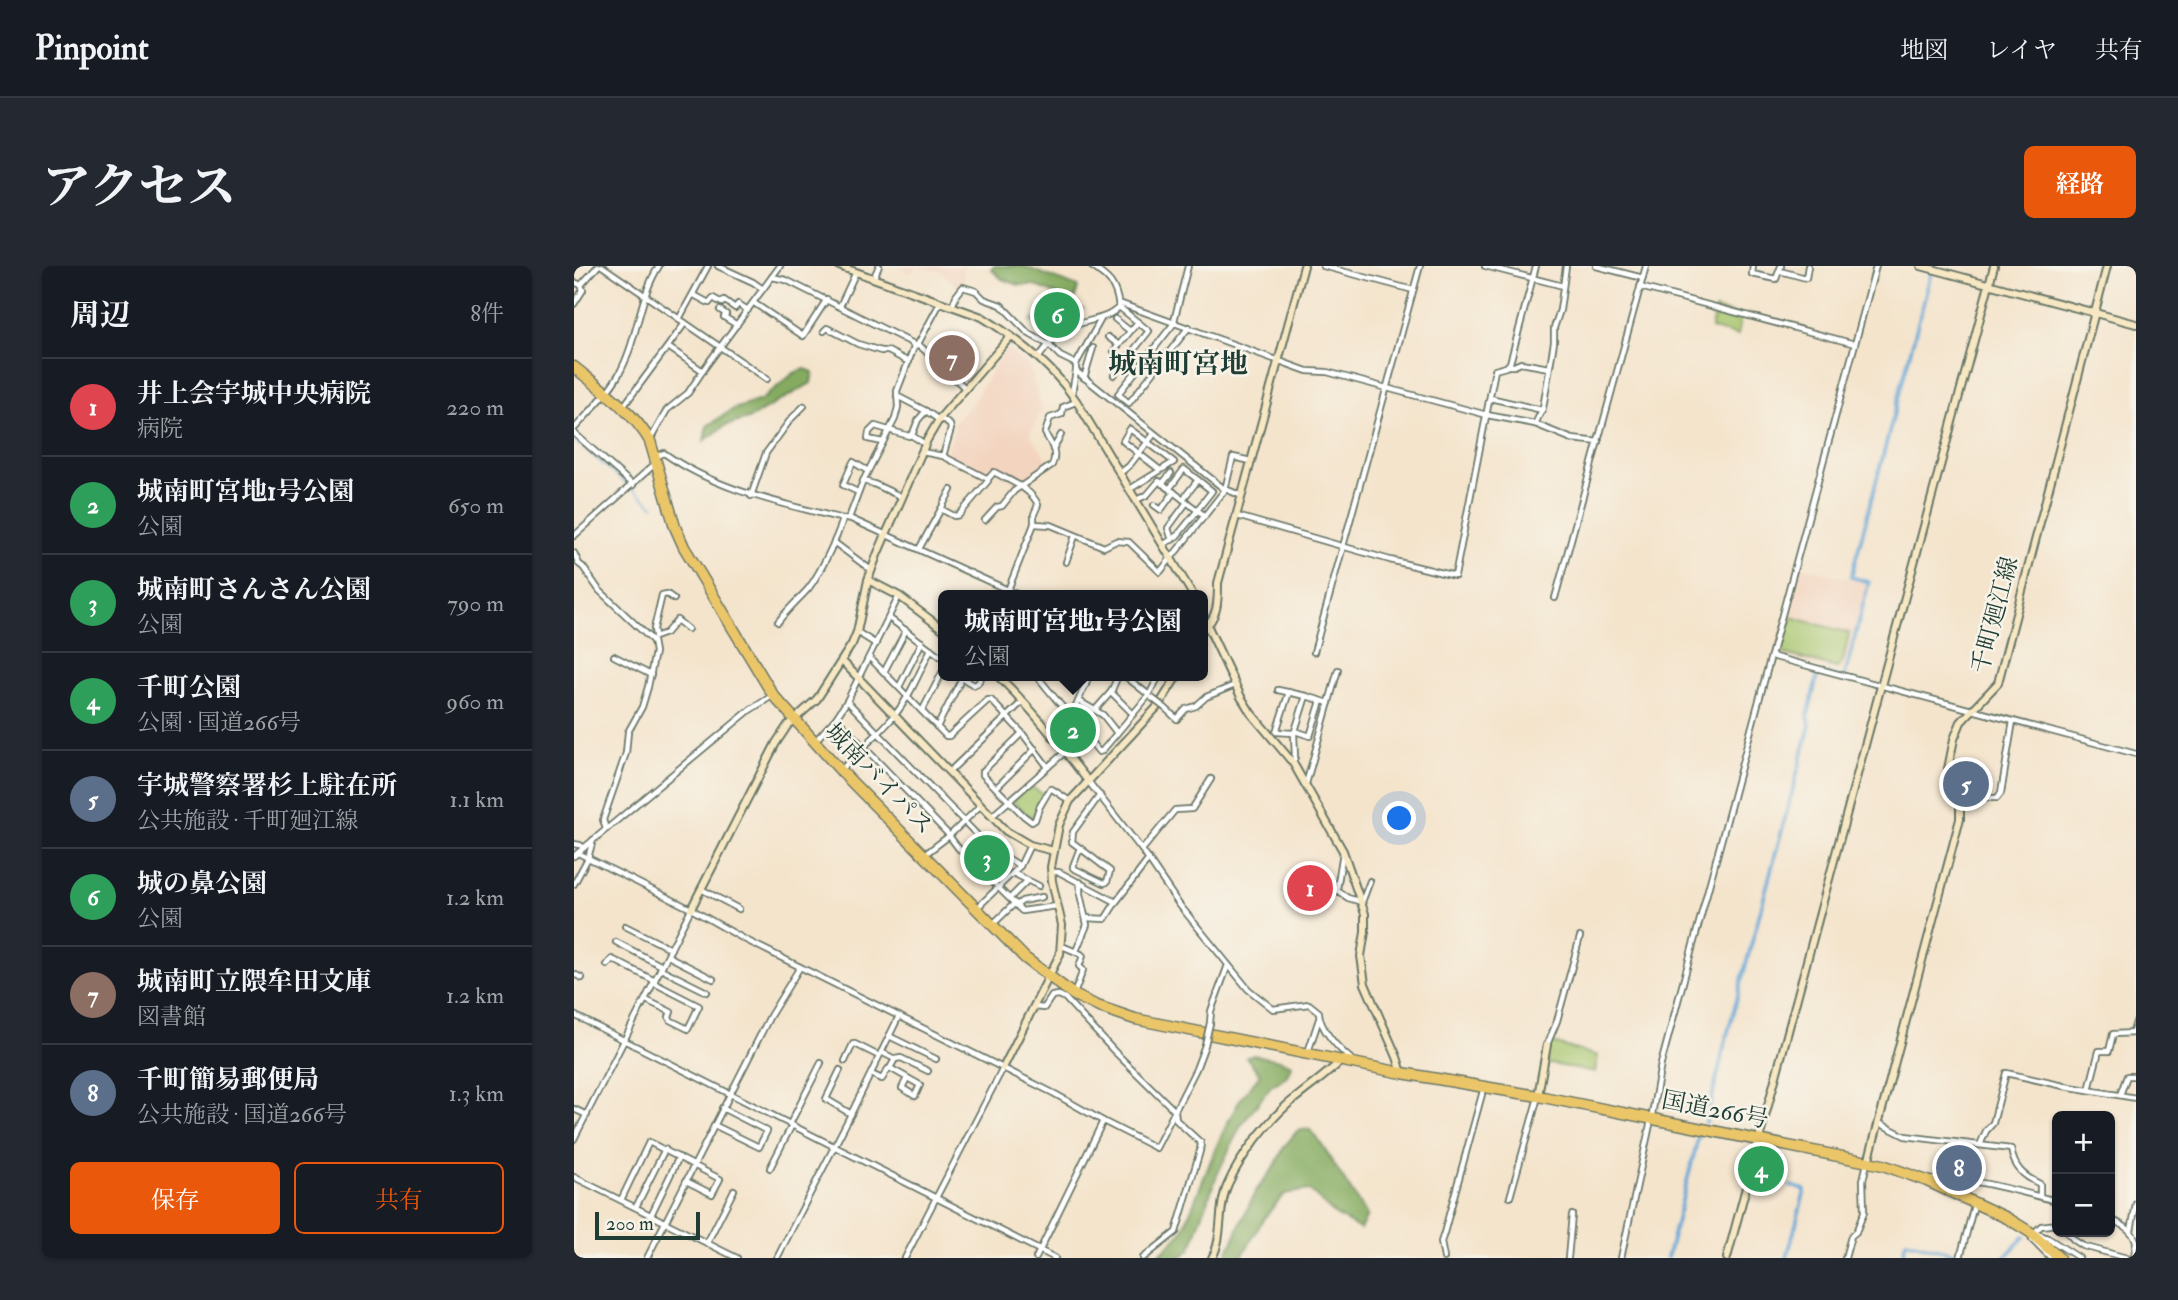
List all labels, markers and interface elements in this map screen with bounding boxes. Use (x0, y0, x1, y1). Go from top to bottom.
text: Pinpoint (35, 28, 149, 69)
text: 地図 (1900, 35, 1948, 66)
text: レイヤ (1986, 35, 2057, 66)
text: 共有 (2095, 35, 2143, 66)
button: 経路 (2024, 146, 2136, 218)
text: アクセス (42, 157, 237, 218)
pin: 6 (1034, 289, 1080, 341)
text: 周辺 (70, 297, 130, 334)
text: 8件 (470, 299, 504, 328)
pin: 7 (929, 332, 975, 384)
district label: 城南町宮地 (1108, 347, 1248, 382)
text: 井上会宇城中央病院 (137, 378, 371, 410)
text: 1 (89, 393, 97, 422)
text: 220 m (446, 393, 504, 422)
text: 病院 (137, 414, 183, 443)
text: 城南町宮地1号公園 (137, 476, 354, 508)
text: 2 (87, 491, 99, 520)
text: 650 m (448, 491, 504, 520)
text: 公園 (137, 512, 183, 541)
street label: 千町廻江線 (1964, 553, 2026, 677)
text: 城南町さんさん公園 (137, 574, 371, 606)
text: 3 (89, 589, 97, 618)
text: 790 m (447, 589, 504, 618)
popup (938, 590, 1208, 681)
text: 城南町宮地1号公園 (964, 606, 1182, 638)
text: 公園 (137, 610, 183, 639)
text: 公園 (964, 642, 1010, 671)
text: 千町公園 (137, 672, 241, 704)
text: 4 (87, 687, 99, 716)
text: 960 m (446, 687, 504, 716)
pin: 2 (1050, 704, 1096, 756)
text: 公園 · 国道266号 (137, 708, 301, 737)
street label: 城南バイパス (818, 717, 940, 841)
pin: 5 (1943, 758, 1989, 810)
text: 宇城警察署杉上駐在所 (137, 770, 397, 802)
text: 5 (88, 785, 98, 814)
text: 1.1 km (449, 785, 504, 814)
your location (1382, 801, 1416, 835)
text: 公共施設 · 千町廻江線 (137, 806, 358, 835)
pin: 3 (964, 832, 1010, 884)
pin: 1 (1287, 862, 1333, 914)
text: 城の鼻公園 (137, 868, 267, 900)
text: 6 (87, 883, 99, 912)
text: 1.2 km (446, 883, 504, 912)
text: 公園 (137, 904, 183, 933)
text: 城南町立隈牟田文庫 (137, 966, 371, 998)
text: 7 (88, 981, 98, 1010)
text: 1.2 km (446, 981, 504, 1010)
text: 図書館 (137, 1002, 206, 1031)
text: 千町簡易郵便局 (137, 1064, 319, 1096)
text: 8 (88, 1079, 98, 1108)
text: 1.3 km (449, 1079, 504, 1108)
street label: 国道266号 (1659, 1084, 1771, 1136)
text: 公共施設 · 国道266号 (137, 1100, 347, 1129)
map controls (2052, 1111, 2115, 1237)
button: + (2052, 1111, 2115, 1174)
pin: 8 (1936, 1142, 1982, 1194)
pin: 4 (1738, 1143, 1784, 1195)
button: 保存 (70, 1162, 280, 1234)
button: 共有 (294, 1162, 504, 1234)
button: − (2052, 1174, 2115, 1237)
scale bar (595, 1209, 700, 1241)
text: 200 m (606, 1212, 654, 1236)

